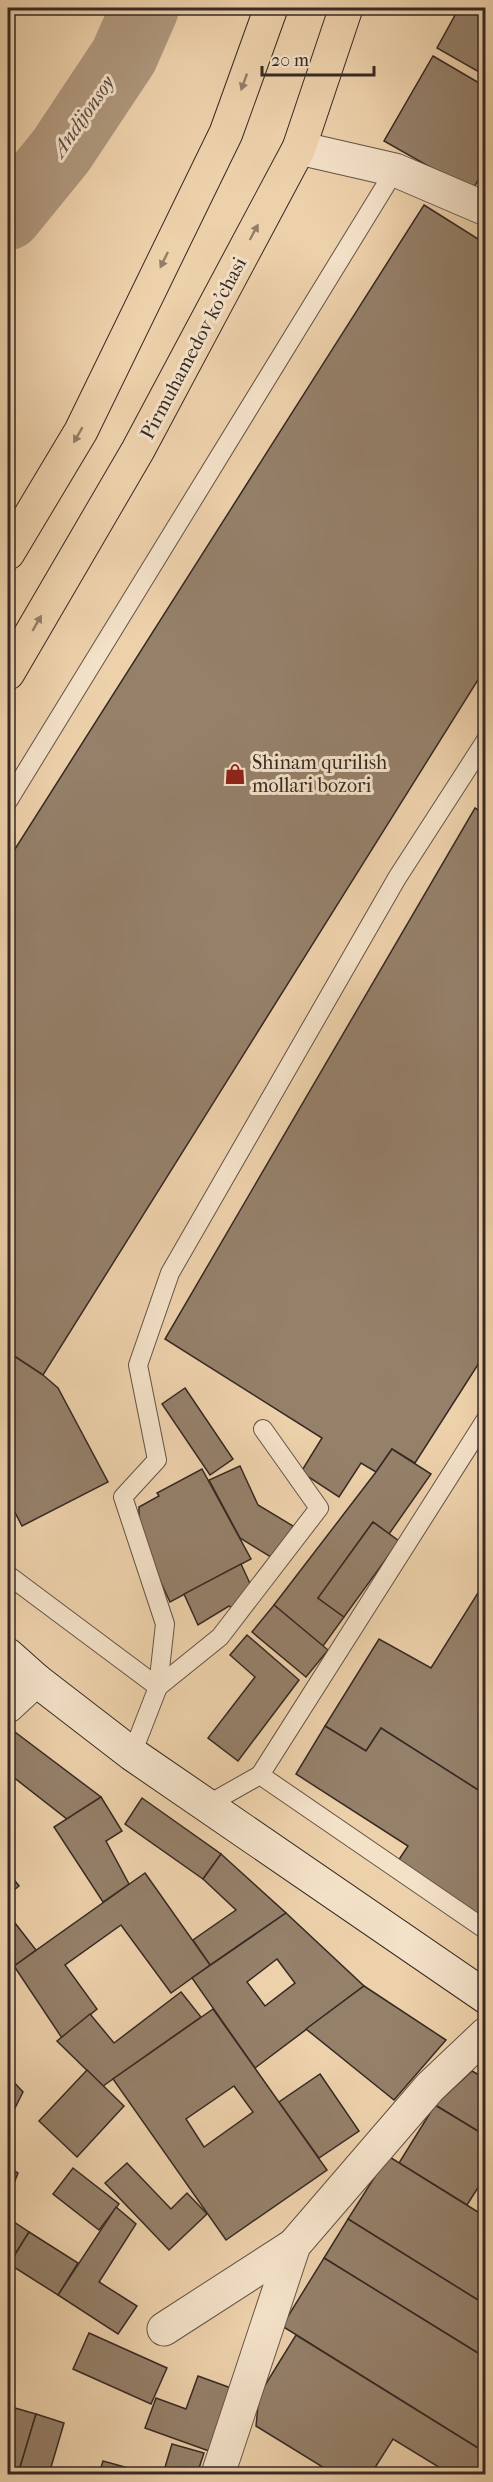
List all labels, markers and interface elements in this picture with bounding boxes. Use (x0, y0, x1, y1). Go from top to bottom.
scale bar (262, 39, 374, 77)
text: 20 m (271, 50, 309, 71)
water label: Andijonsoy (45, 70, 120, 163)
one-way arrow (238, 74, 248, 92)
one-way arrow (250, 224, 259, 241)
one-way arrow (159, 252, 169, 269)
street label: Pirmuhamedov ko'chasi (136, 253, 251, 443)
one-way arrow (73, 427, 83, 444)
one-way arrow (32, 614, 42, 631)
place label: Shinam qurilish mollari bozori (252, 751, 388, 797)
shop icon: Shinam qurilish mollari bozori (223, 762, 247, 786)

